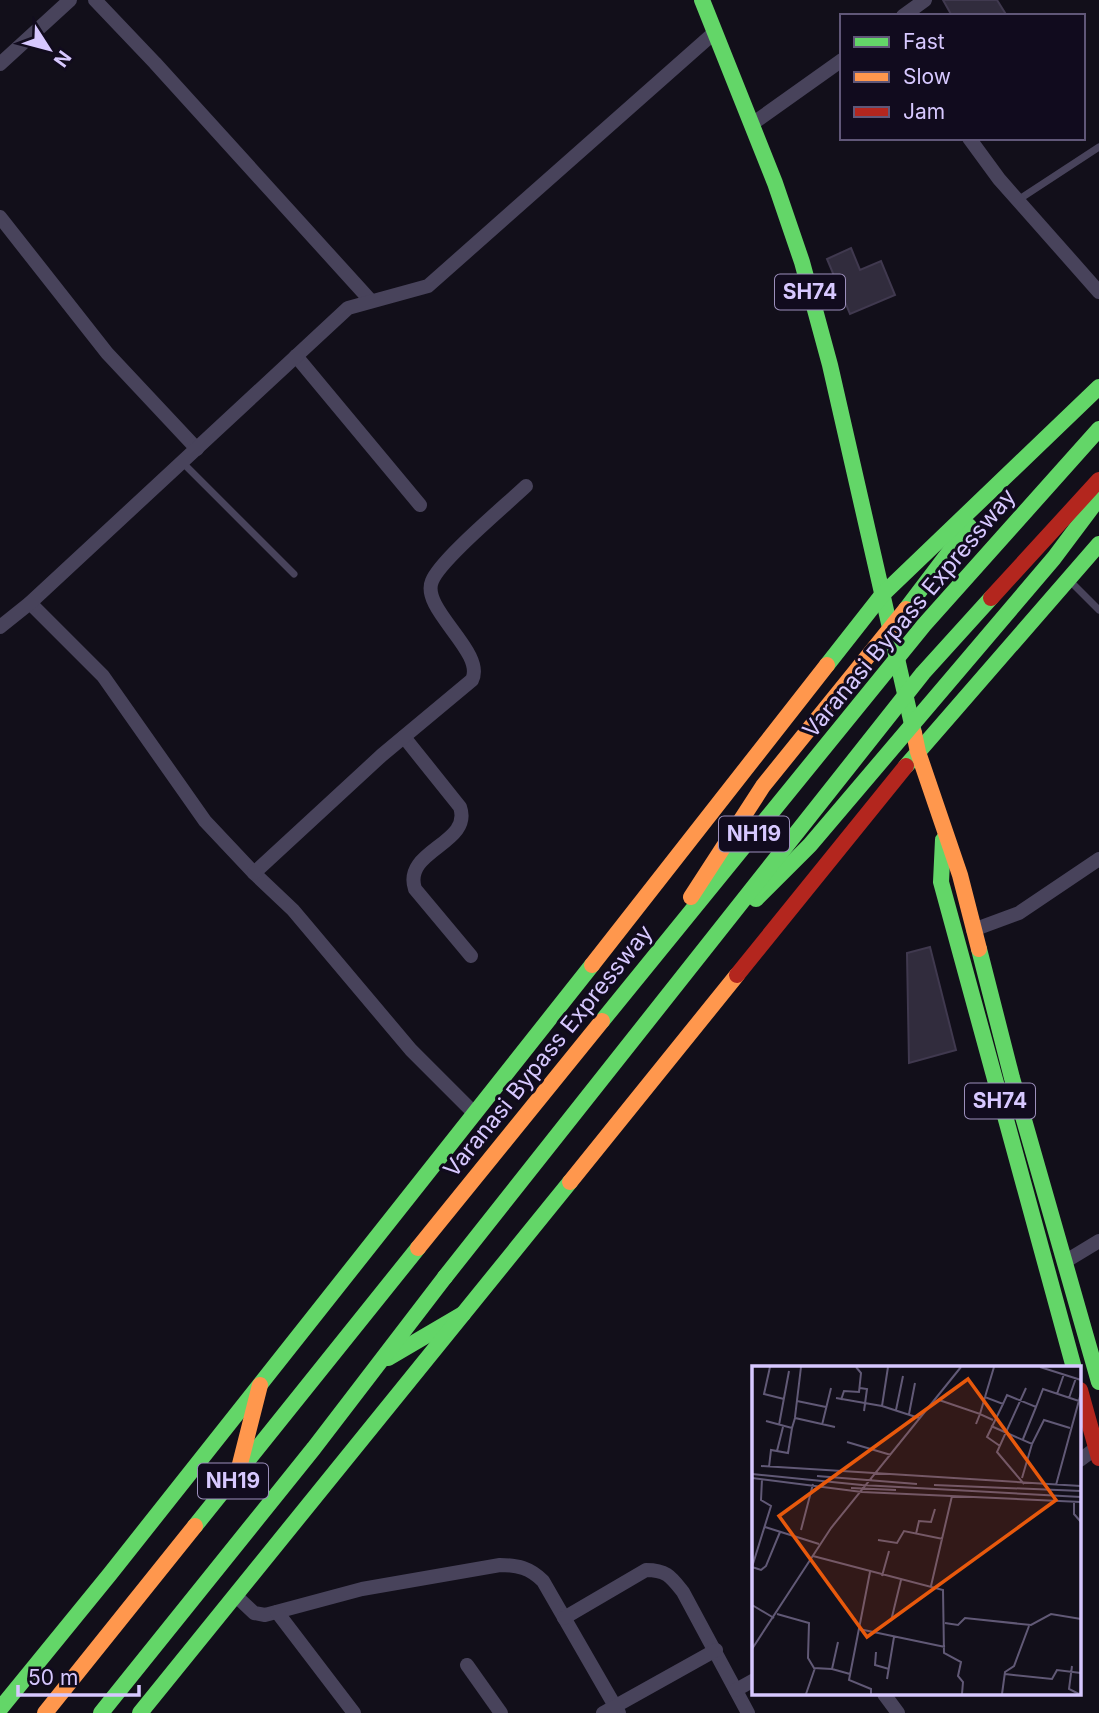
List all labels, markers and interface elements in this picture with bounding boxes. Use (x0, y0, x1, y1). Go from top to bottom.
north arrow (14, 14, 84, 84)
legend (840, 14, 1085, 140)
text: Fast (903, 29, 945, 54)
text: N (49, 46, 76, 71)
text: Slow (903, 64, 951, 89)
text: Jam (903, 99, 945, 124)
road number: SH74 (775, 274, 845, 310)
street label: Varanasi Bypass Expressway (797, 483, 1022, 743)
road number: NH19 (719, 816, 789, 852)
street label: Varanasi Bypass Expressway (438, 919, 659, 1183)
road number: SH74 (965, 1084, 1035, 1118)
inset map (752, 1366, 1082, 1696)
road number: NH19 (198, 1464, 268, 1498)
scale bar (18, 1654, 138, 1698)
text: 50 m (28, 1665, 78, 1690)

